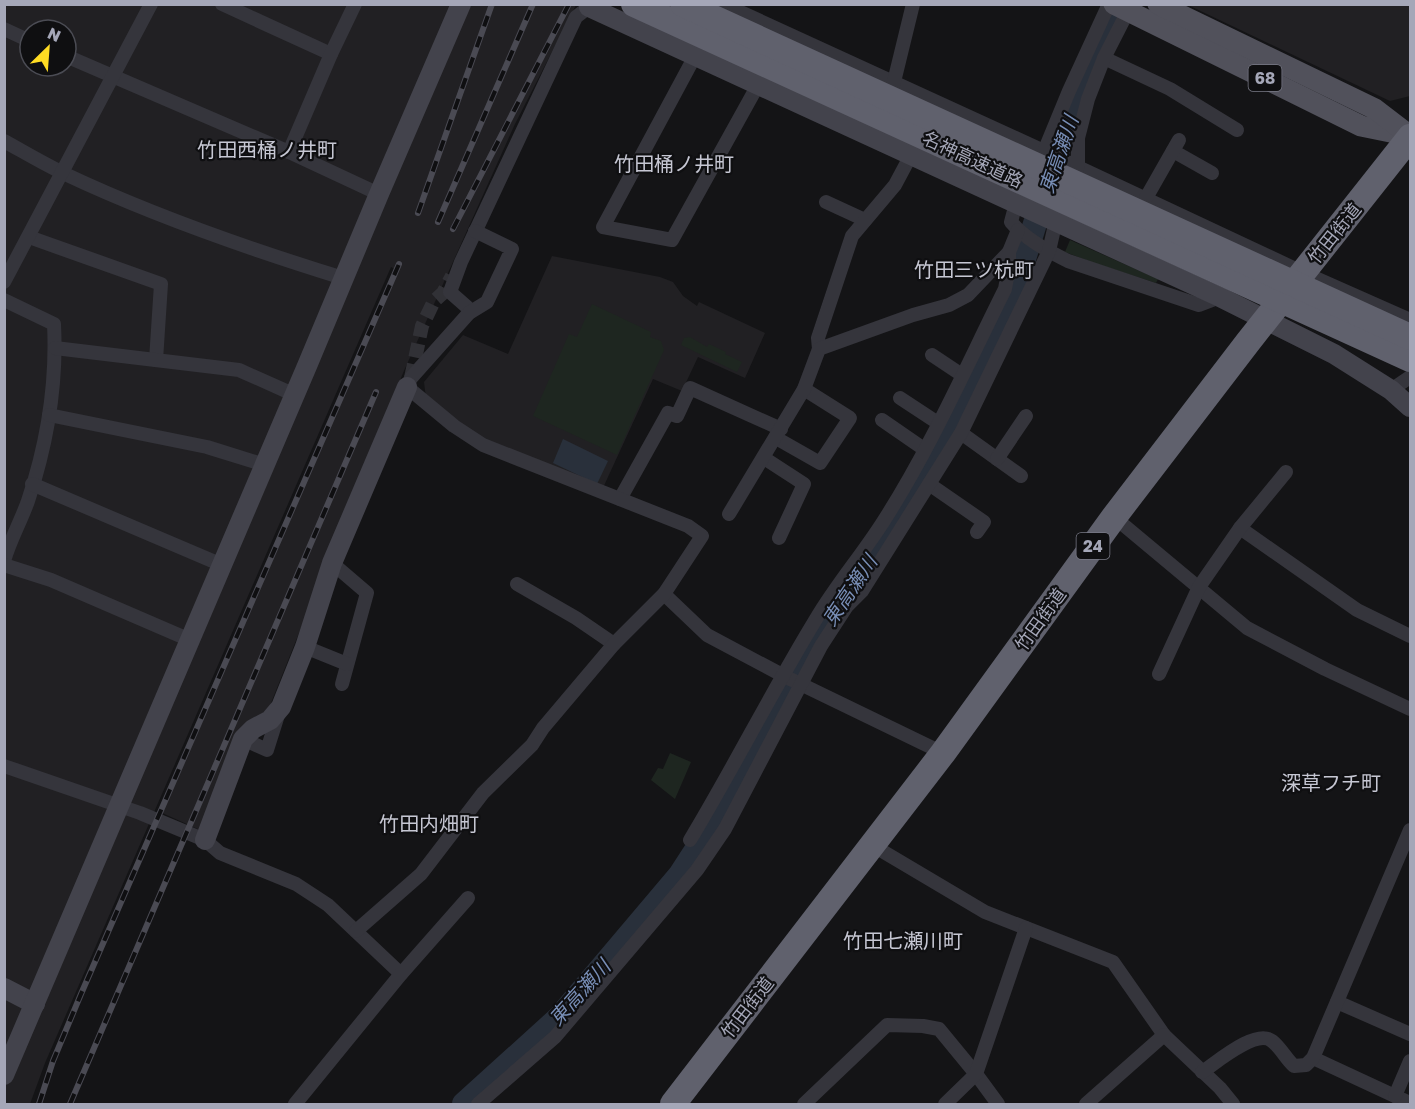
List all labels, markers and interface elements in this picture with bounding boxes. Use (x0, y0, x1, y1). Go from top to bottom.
north arrow (18, 18, 78, 78)
text: N (45, 23, 64, 46)
road number: 68 (1248, 65, 1282, 91)
water label: 東高瀬川 (1034, 110, 1083, 196)
street label: 名神高速道路 (919, 126, 1027, 192)
district label: 竹田西桶ノ井町 (197, 137, 337, 161)
district label: 竹田桶ノ井町 (614, 151, 734, 175)
street label: 竹田街道 (1303, 198, 1365, 268)
district label: 竹田三ツ杭町 (914, 257, 1034, 281)
road number: 24 (1076, 533, 1110, 559)
water label: 東高瀬川 (817, 548, 882, 630)
street label: 竹田街道 (1010, 583, 1070, 655)
district label: 深草フチ町 (1281, 770, 1381, 794)
district label: 竹田内畑町 (379, 811, 479, 835)
district label: 竹田七瀬川町 (843, 928, 963, 952)
water label: 東高瀬川 (543, 953, 616, 1030)
street label: 竹田街道 (716, 972, 778, 1042)

